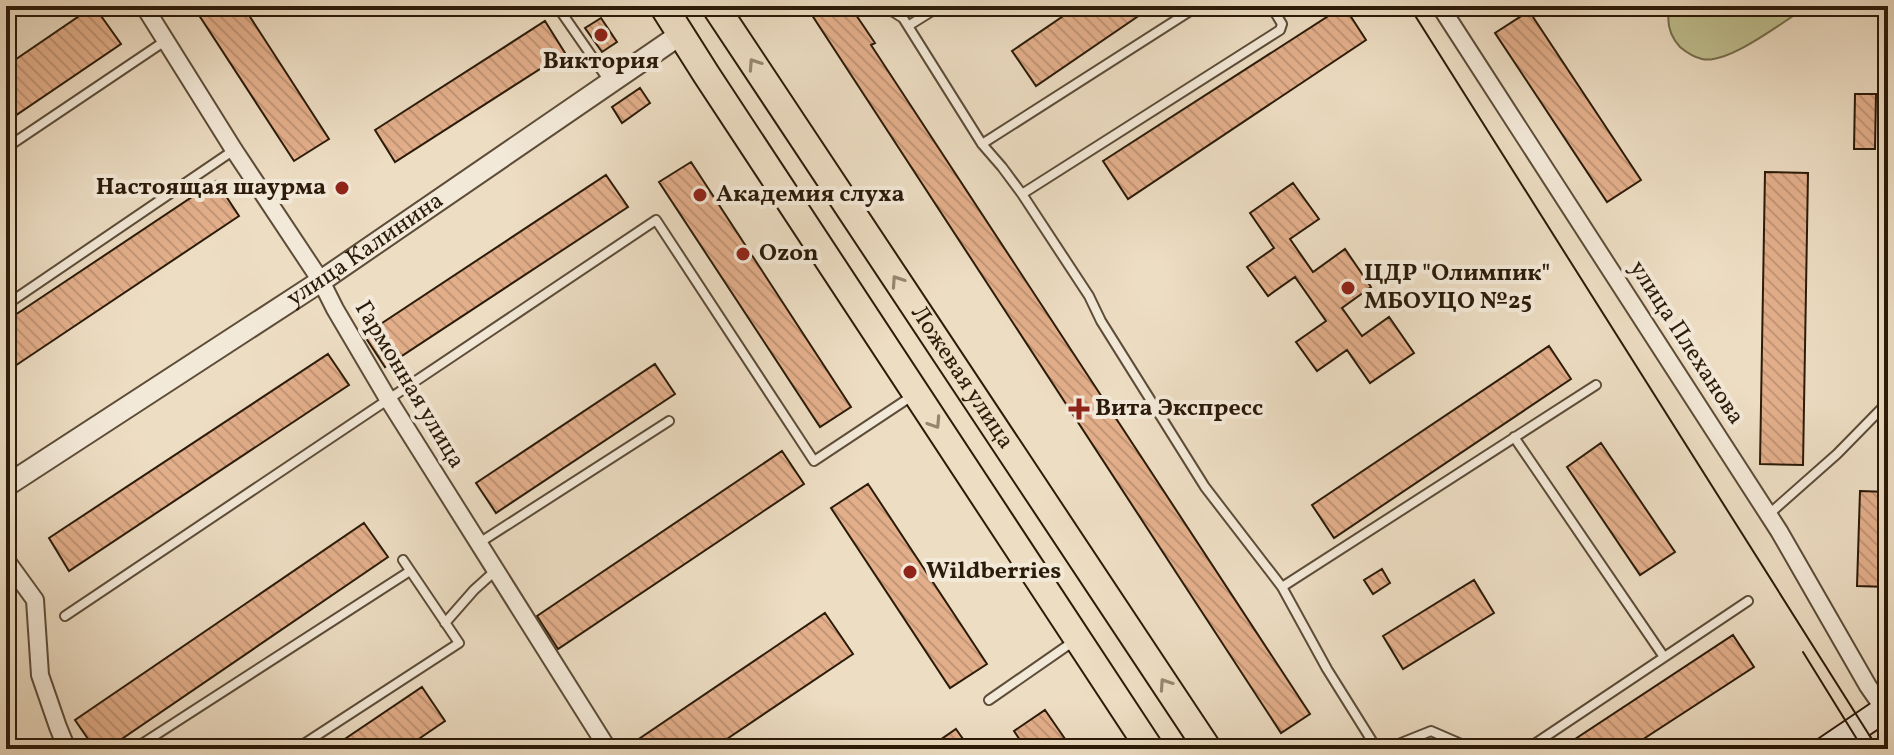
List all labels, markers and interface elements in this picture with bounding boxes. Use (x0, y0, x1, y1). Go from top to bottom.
marker: Виктория (592, 26, 610, 44)
place label: Виктория (543, 45, 659, 79)
one-way arrow (749, 58, 764, 73)
place label: Настоящая шаурма (96, 171, 326, 205)
place label: Академия слуха (716, 178, 905, 212)
marker: Настоящая шаурма (333, 179, 351, 197)
street label: улица Калинина (280, 184, 451, 316)
marker: Академия слуха (691, 186, 709, 204)
place label: Ozon (759, 237, 819, 271)
marker: Ozon (734, 245, 752, 263)
street label: улица Плеханова (1620, 254, 1752, 432)
place label: ЦДР "Олимпик" МБОУЦО №25 (1364, 257, 1550, 319)
one-way arrow (892, 275, 907, 290)
marker: ЦДР "Олимпик" МБОУЦО №25 (1339, 279, 1357, 297)
street label: Гармонная улица (345, 295, 473, 475)
street label: Ложевая улица (901, 299, 1022, 456)
place label: Вита Экспресс (1095, 392, 1263, 426)
marker: Вита Экспресс (1070, 400, 1088, 418)
one-way arrow (925, 415, 940, 429)
place label: Wildberries (926, 555, 1061, 589)
marker: Wildberries (901, 563, 919, 581)
one-way arrow (1160, 679, 1175, 693)

